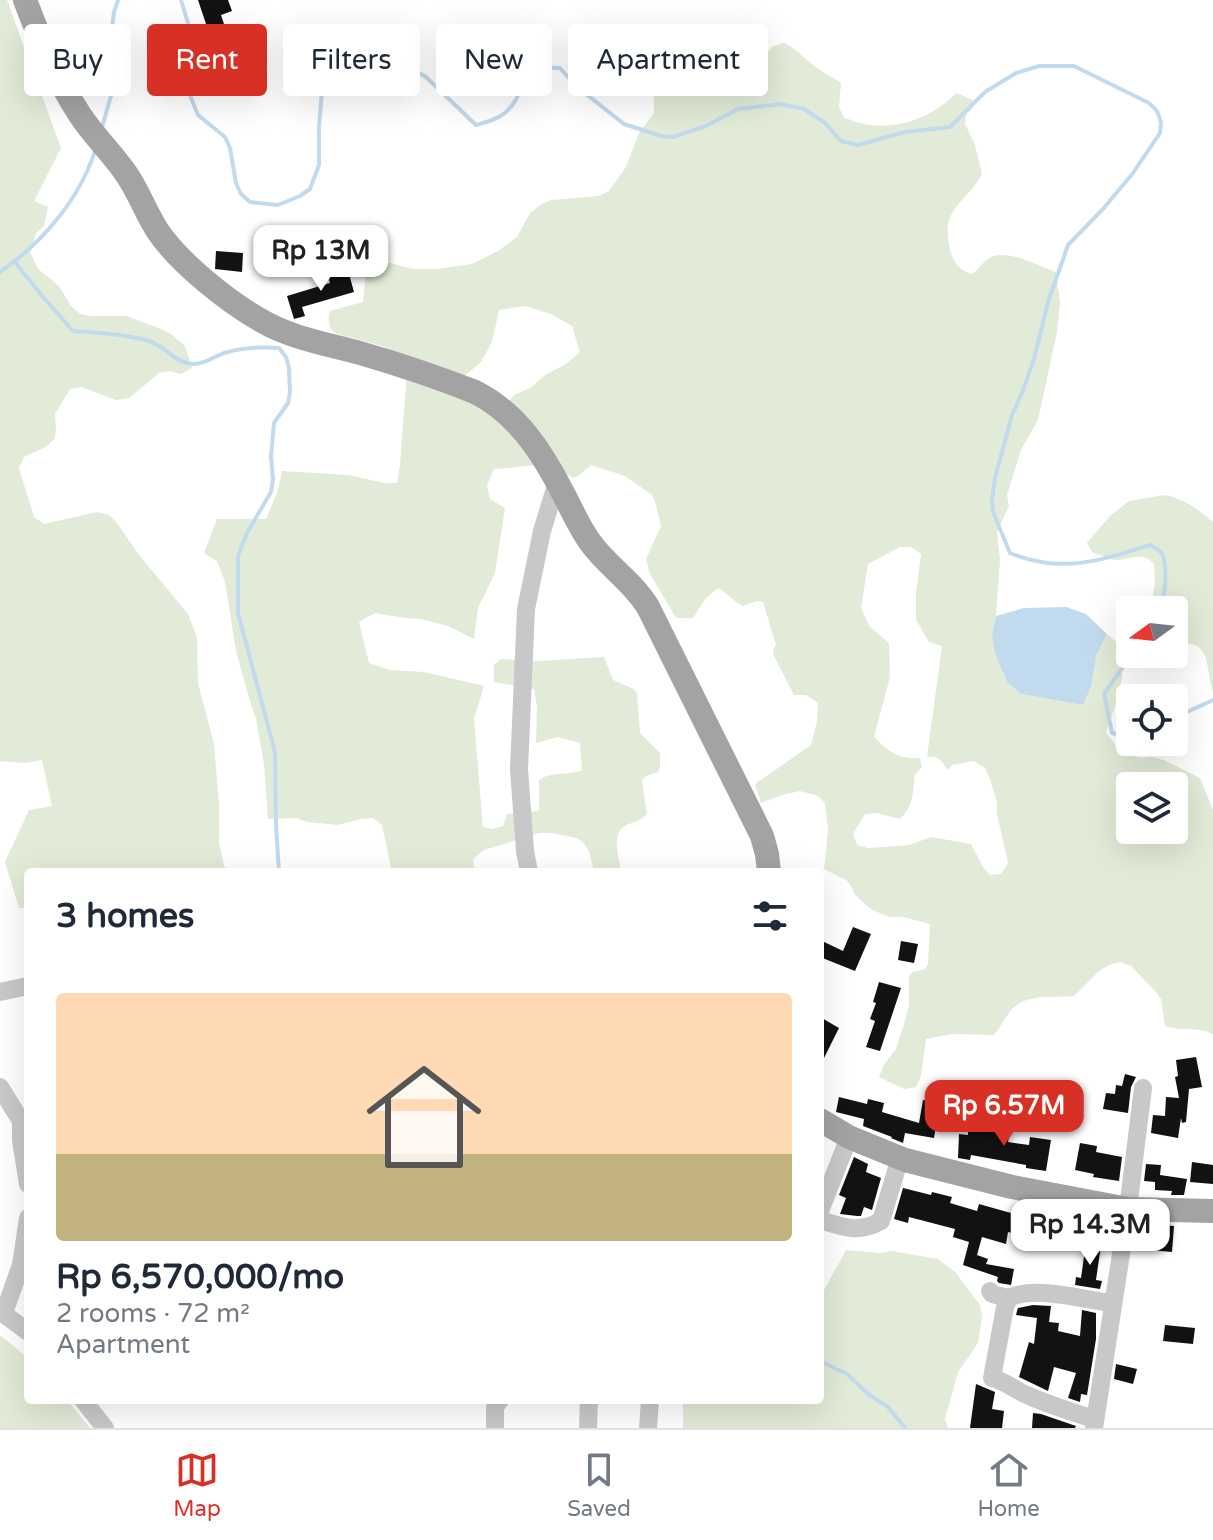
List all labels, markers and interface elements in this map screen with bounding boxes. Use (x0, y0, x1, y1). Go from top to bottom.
chip: Buy (24, 24, 131, 96)
chip: Rent (147, 24, 267, 96)
chip: Filters (283, 24, 420, 96)
chip: New (436, 24, 552, 96)
chip: Apartment (568, 24, 768, 96)
pin: Rp 13M (256, 225, 386, 293)
text: Rp 13M (271, 235, 371, 266)
north arrow (1116, 596, 1188, 668)
map controls (1116, 596, 1188, 844)
button: locate (1116, 684, 1188, 756)
button: layers (1116, 772, 1188, 844)
icon: filters (748, 894, 792, 938)
text: 3 homes (56, 896, 194, 937)
icon: home (352, 1045, 496, 1189)
pin: Rp 6.57M (921, 1080, 1087, 1148)
text: Rp 6.57M (943, 1090, 1065, 1121)
pin: Rp 14.3M (1007, 1199, 1173, 1267)
text: Rp 14.3M (1029, 1209, 1151, 1240)
text: Rp 6,570,000/mo (56, 1257, 344, 1298)
text: 2 rooms · 72 m² (56, 1298, 250, 1329)
text: Apartment (56, 1329, 190, 1360)
tab: Map (173, 1448, 221, 1522)
tab: Saved (567, 1448, 631, 1522)
tab: Home (977, 1448, 1040, 1522)

